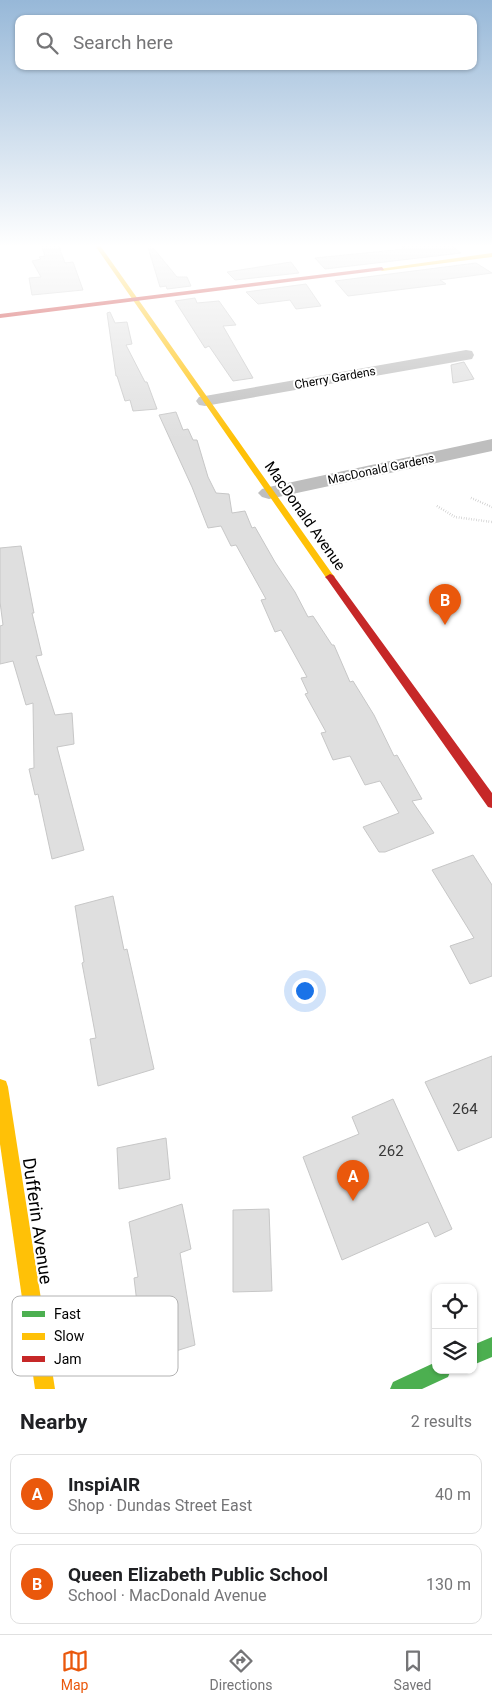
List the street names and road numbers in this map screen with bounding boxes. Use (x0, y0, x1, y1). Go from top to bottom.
street label: Cherry Gardens (293, 364, 377, 392)
street label: MacDonald Gardens (327, 451, 435, 487)
street label: MacDonald Avenue (261, 458, 349, 574)
street label: Dufferin Avenue (19, 1156, 57, 1286)

